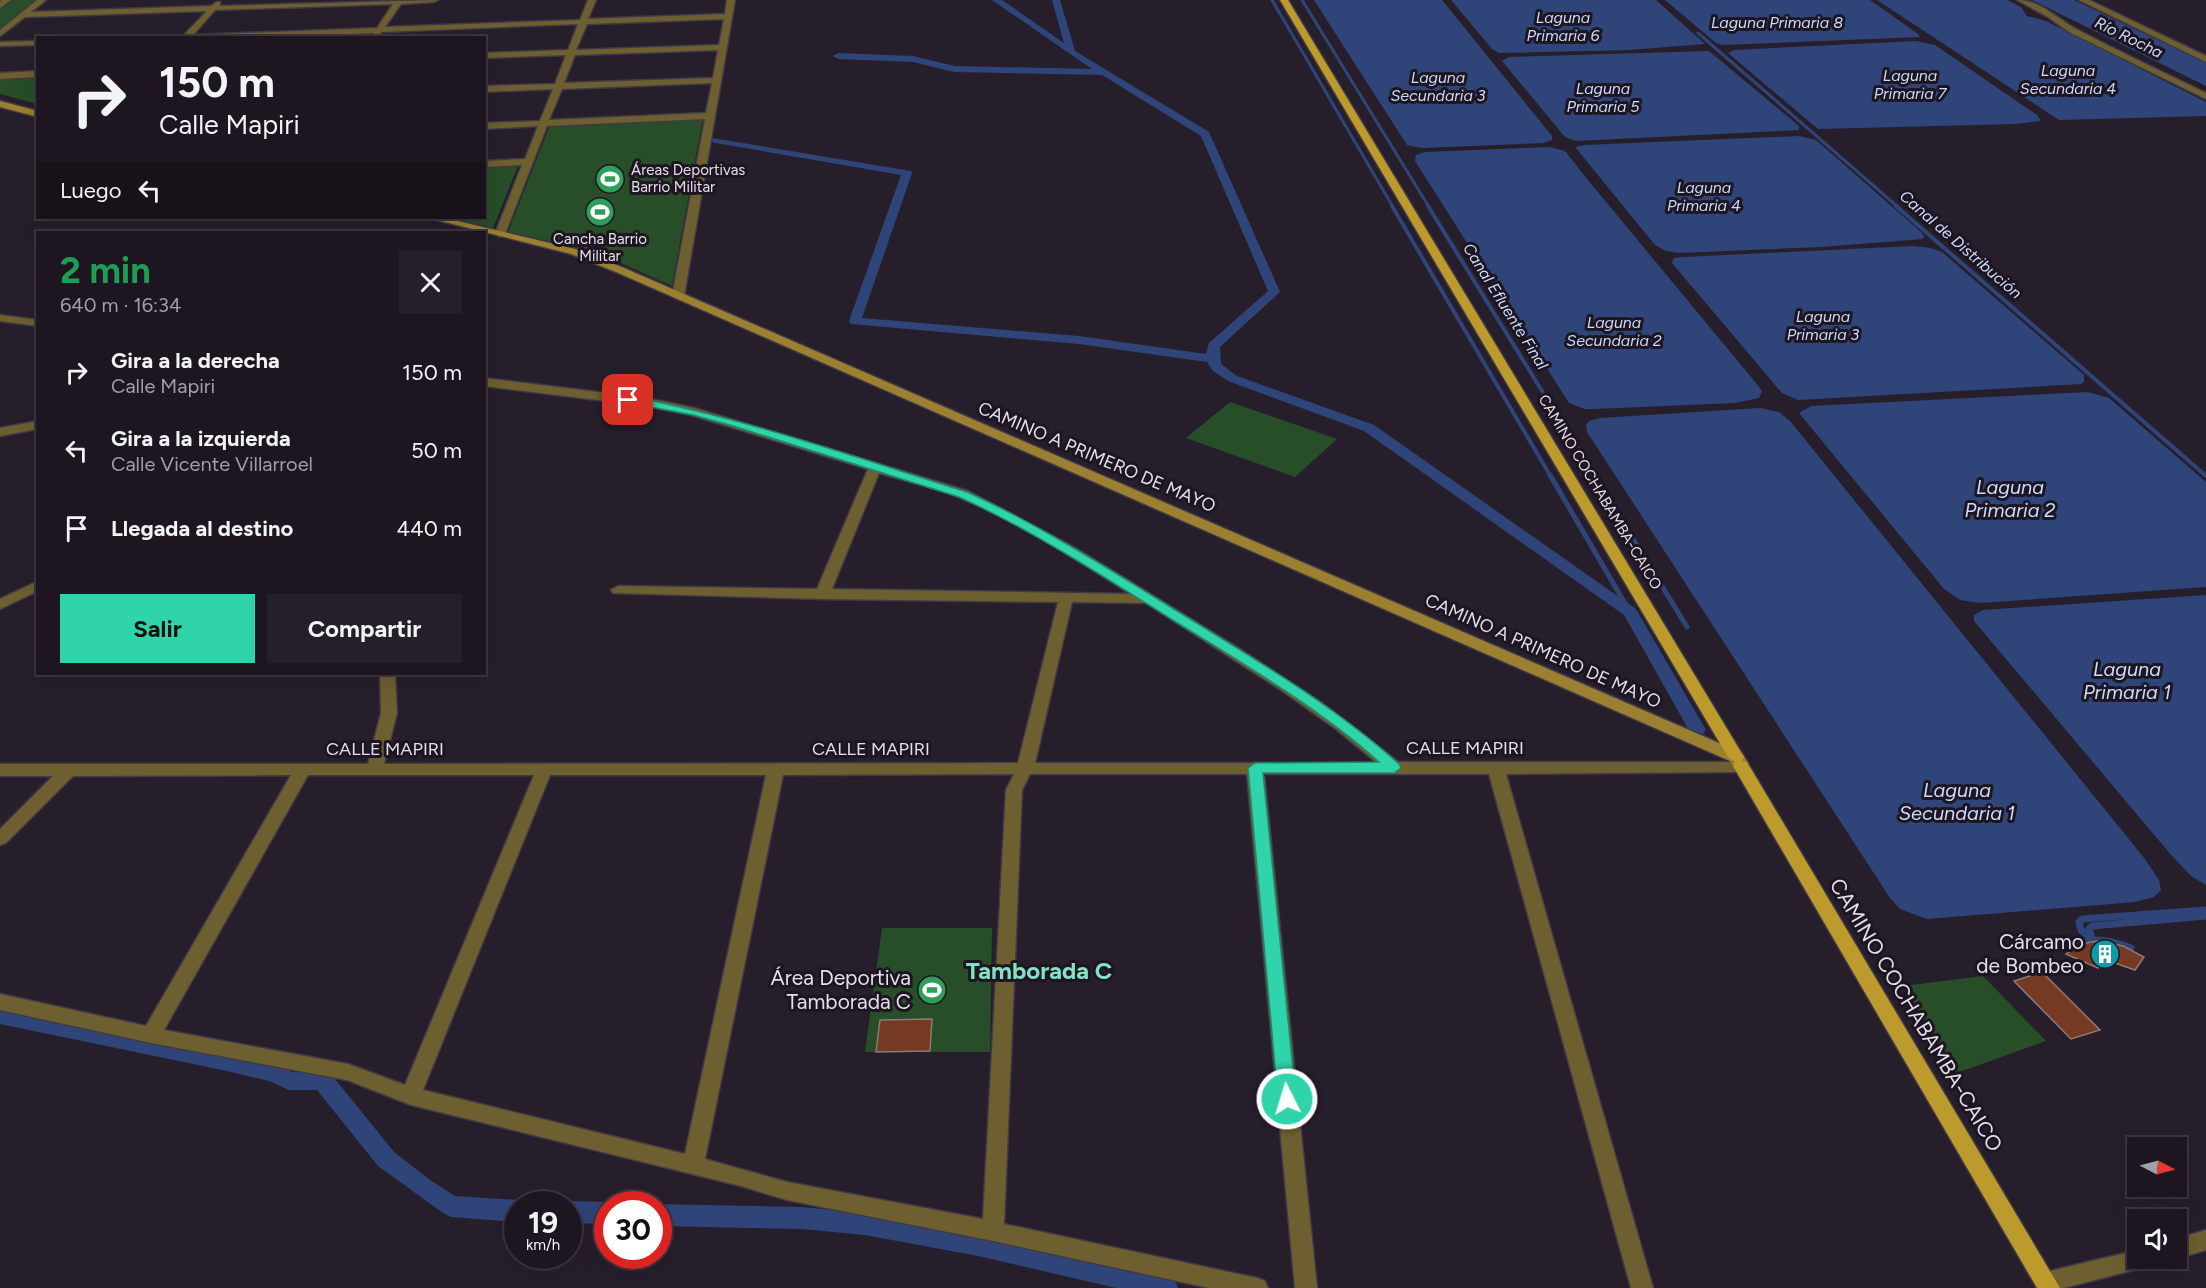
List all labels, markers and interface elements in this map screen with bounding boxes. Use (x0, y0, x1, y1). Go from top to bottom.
water label: Laguna Primaria 6 (1527, 8, 1600, 45)
water label: Laguna Primaria 8 (1711, 13, 1843, 32)
water label: Río Rocha (2092, 13, 2166, 62)
text: 150 m (159, 57, 275, 108)
icon: right (60, 60, 138, 138)
water label: Laguna Secundaria 4 (2020, 61, 2116, 98)
water label: Laguna Primaria 7 (1874, 66, 1948, 103)
water label: Laguna Secundaria 3 (1390, 68, 1486, 105)
water label: Laguna Primaria 5 (1566, 79, 1640, 116)
text: Calle Mapiri (159, 108, 300, 141)
place label: Áreas Deportivas Barrio Militar (631, 161, 745, 196)
sports icon: Áreas Deportivas Barrio Militar (594, 163, 626, 195)
icon: left (133, 174, 166, 207)
text: Luego (60, 177, 121, 204)
water label: Laguna Primaria 4 (1667, 178, 1741, 215)
water label: Canal de Distribución (1896, 186, 2026, 303)
sports icon: Cancha Barrio Militar (584, 196, 616, 228)
place label: Cancha Barrio Militar (553, 230, 647, 265)
water label: Canal Efluente Final (1459, 240, 1552, 373)
text: 2 min (60, 249, 151, 292)
button: close (399, 251, 462, 314)
text: 640 m · 16:34 (60, 293, 181, 317)
water label: Laguna Primaria 3 (1787, 307, 1860, 344)
water label: Laguna Secundaria 2 (1566, 313, 1662, 350)
text: Gira a la derecha (111, 347, 280, 374)
icon: right (60, 356, 93, 389)
text: 150 m (402, 359, 462, 386)
text: Calle Mapiri (111, 374, 215, 398)
pin (602, 374, 653, 425)
icon: arrive (611, 383, 644, 416)
street label: CAMINO COCHABAMBA-CAICO (1534, 391, 1666, 593)
street label: CAMINO A PRIMERO DE MAYO (975, 397, 1219, 517)
text: Gira a la izquierda (111, 425, 291, 452)
icon: left (60, 434, 93, 467)
text: 50 m (411, 437, 462, 464)
text: Calle Vicente Villarroel (111, 452, 313, 476)
water label: Laguna Primaria 2 (1964, 475, 2056, 522)
icon: arrive (60, 512, 93, 545)
text: Llegada al destino (111, 515, 293, 542)
text: 440 m (396, 515, 462, 542)
street label: CAMINO A PRIMERO DE MAYO (1422, 589, 1664, 713)
button: Salir (60, 594, 255, 663)
button: Compartir (267, 594, 462, 663)
water label: Laguna Primaria 1 (2083, 657, 2171, 704)
street label: CALLE MAPIRI (1406, 737, 1524, 759)
street label: CALLE MAPIRI (326, 738, 444, 760)
street label: CALLE MAPIRI (812, 738, 930, 760)
water label: Laguna Secundaria 1 (1899, 778, 2015, 825)
street label: CAMINO COCHABAMBA-CAICO (1825, 874, 2008, 1156)
place label: Cárcamo de Bombeo (1976, 929, 2084, 978)
building icon: Cárcamo de Bombeo (2089, 938, 2121, 970)
district label: Tamborada C (966, 956, 1112, 985)
place label: Área Deportiva Tamborada C (771, 965, 911, 1014)
sports icon: Área Deportiva Tamborada C (916, 974, 948, 1006)
position arrow (1255, 1067, 1319, 1131)
north arrow (2127, 1137, 2187, 1197)
map controls (2127, 1137, 2187, 1269)
speed limit sign: 30 (594, 1191, 672, 1269)
text: 19 (528, 1204, 558, 1241)
button: sound (2127, 1209, 2187, 1269)
text: km/h (526, 1236, 560, 1254)

